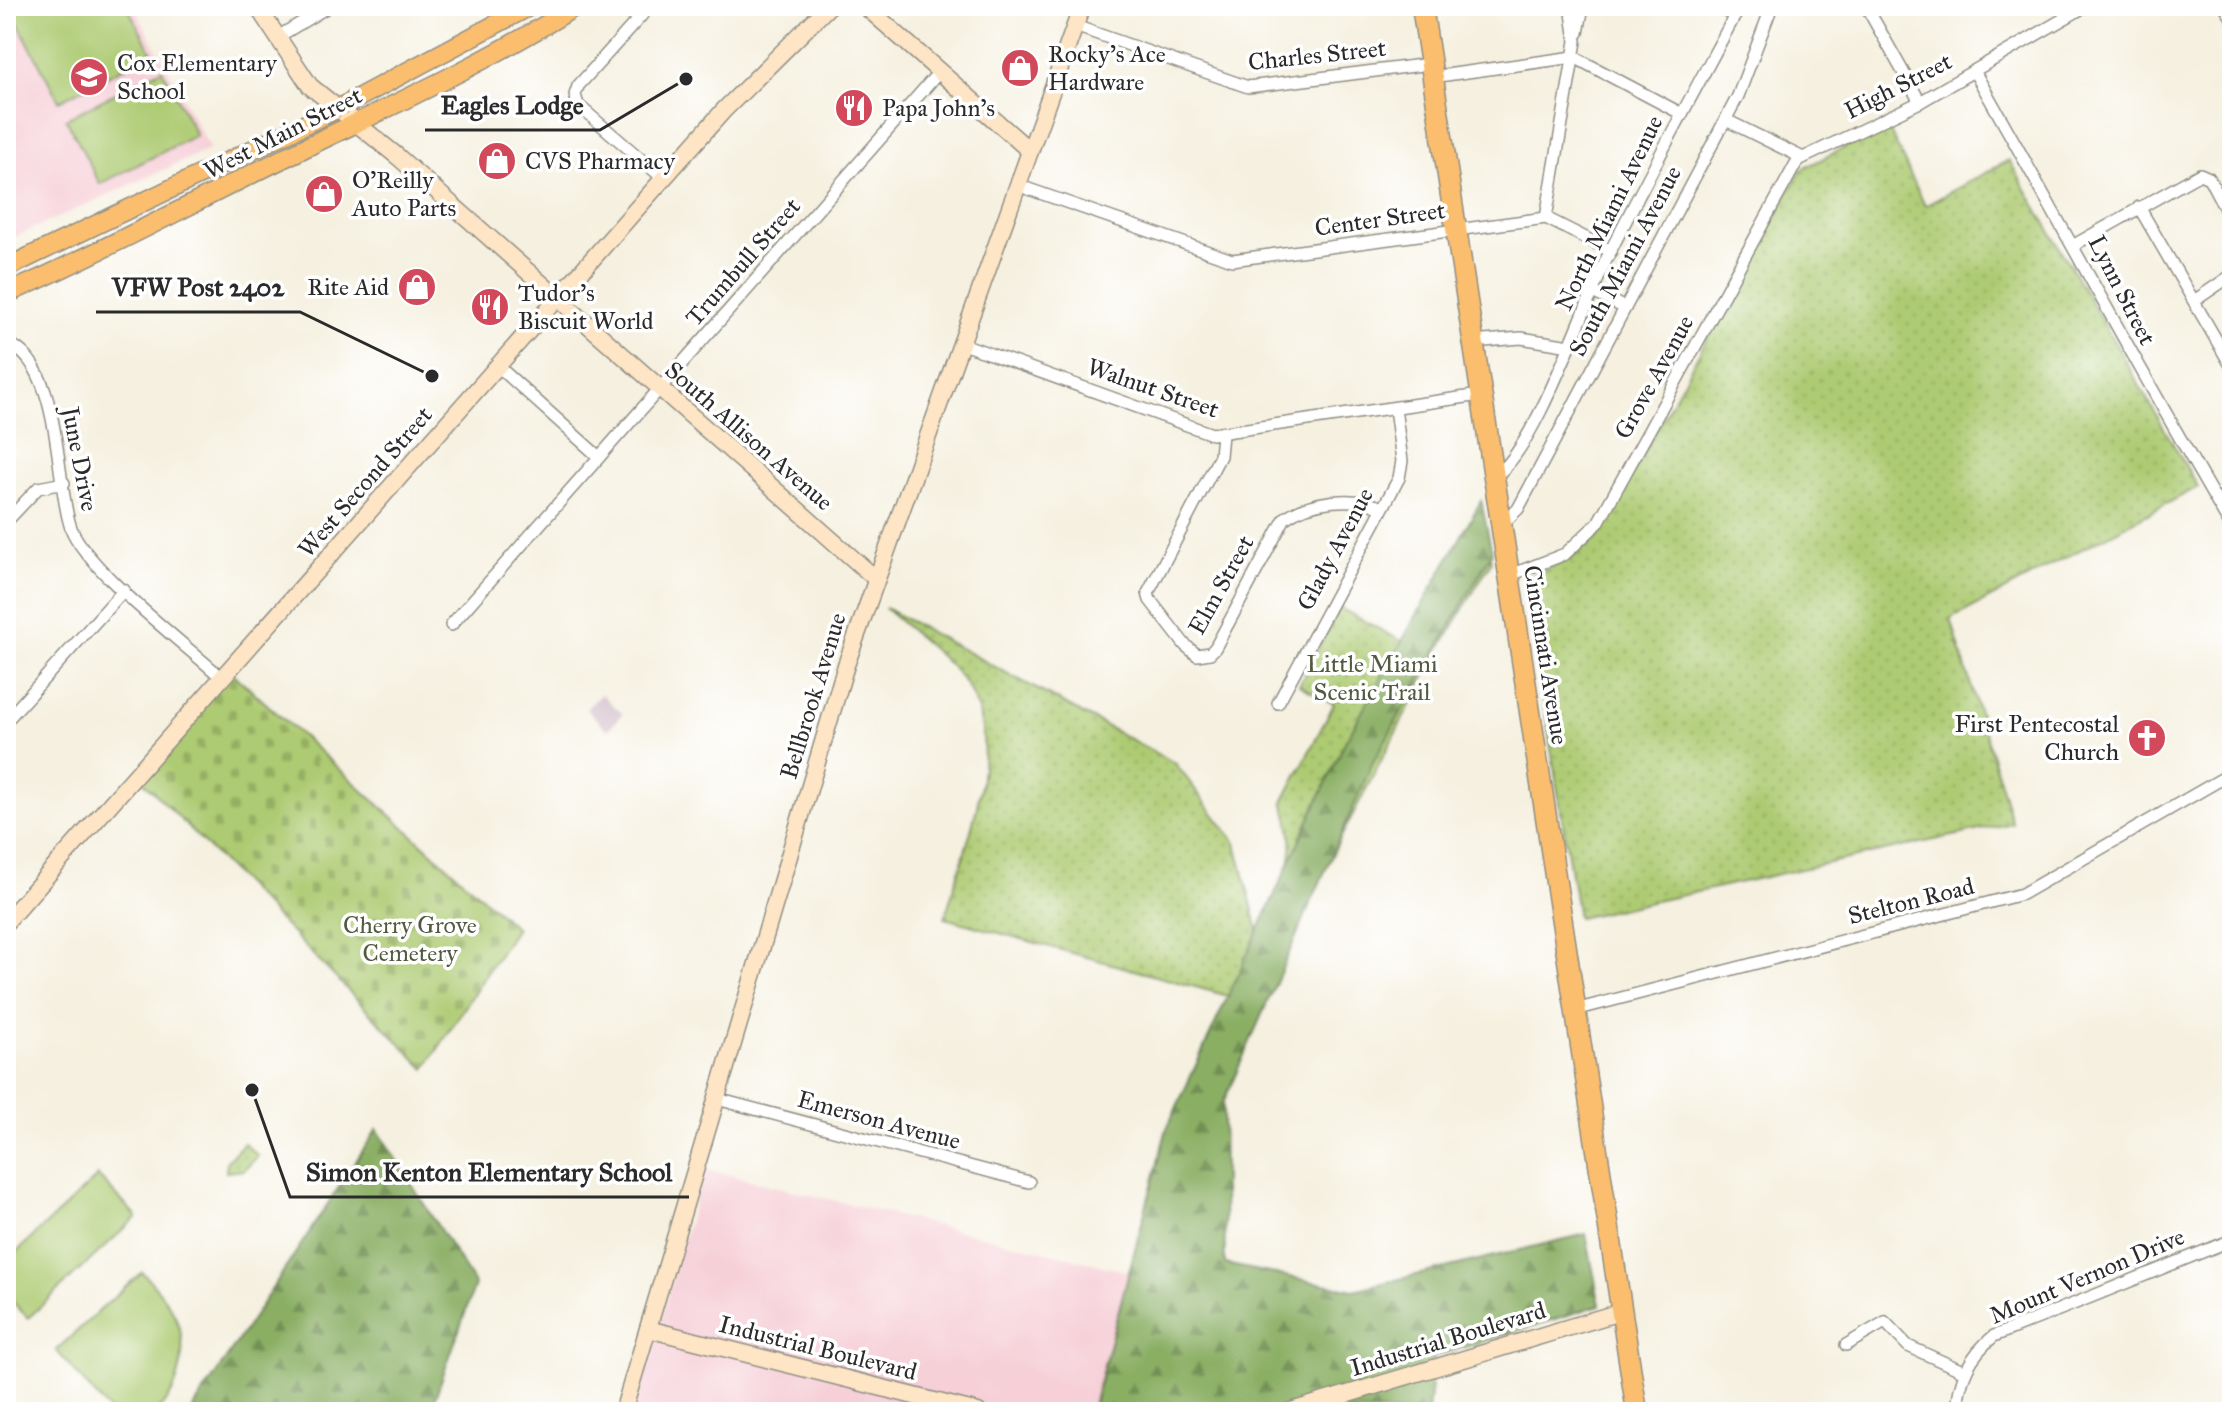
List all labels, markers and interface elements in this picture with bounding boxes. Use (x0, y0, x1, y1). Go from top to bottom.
street label: Charles Street (1246, 33, 1388, 77)
place label: Rocky's Ace Hardware (1048, 39, 1166, 97)
street label: High Street (1839, 46, 1957, 126)
shop icon: Rocky's Ace Hardware (999, 47, 1041, 89)
place label: Cox Elementary School (117, 48, 277, 106)
school or university icon: Cox Elementary School (68, 56, 110, 98)
street label: West Main Street (199, 80, 368, 186)
callout: Eagles Lodge (425, 80, 600, 130)
restaurant icon: Papa John's (833, 87, 875, 129)
text: Eagles Lodge (440, 89, 584, 122)
place label: Papa John's (882, 93, 995, 123)
street label: North Miami Avenue (1549, 110, 1669, 316)
shop icon: CVS Pharmacy (476, 140, 518, 182)
place label: CVS Pharmacy (525, 146, 676, 176)
street label: South Miami Avenue (1562, 161, 1688, 361)
place label: O'Reilly Auto Parts (351, 165, 456, 223)
shop icon: O'Reilly Auto Parts (303, 173, 345, 215)
street label: Trumbull Street (679, 191, 807, 332)
street label: Center Street (1313, 195, 1448, 243)
street label: Lynn Street (2082, 230, 2163, 350)
callout: VFW Post 2402 (96, 262, 300, 312)
shop icon: Rite Aid (396, 266, 438, 308)
text: VFW Post 2402 (111, 271, 285, 303)
place label: Rite Aid (307, 272, 389, 302)
place label: Tudor's Biscuit World (518, 278, 654, 336)
restaurant icon: Tudor's Biscuit World (469, 286, 511, 328)
street label: Grove Avenue (1608, 310, 1700, 444)
street label: Walnut Street (1083, 351, 1223, 425)
street label: South Allison Avenue (659, 355, 839, 517)
street label: West Second Street (291, 400, 439, 564)
street label: June Drive (55, 401, 105, 514)
street label: Glady Avenue (1290, 483, 1380, 615)
street label: Elm Street (1182, 530, 1261, 640)
street label: Cincinnati Avenue (1517, 563, 1575, 747)
street label: Bellbrook Avenue (774, 609, 852, 783)
park label: Little Miami Scenic Trail (1306, 649, 1438, 707)
place label: First Pentecostal Church (1954, 709, 2120, 767)
church icon: First Pentecostal Church (2126, 717, 2168, 759)
street label: Stelton Road (1845, 871, 1977, 931)
park label: Cherry Grove Cemetery (343, 910, 477, 968)
street label: Emerson Avenue (794, 1084, 964, 1156)
callout: Simon Kenton Elementary School (290, 1147, 689, 1197)
text: Simon Kenton Elementary School (306, 1156, 673, 1188)
street label: Mount Vernon Drive (1985, 1221, 2189, 1331)
street label: Industrial Boulevard (1347, 1295, 1549, 1383)
street label: Industrial Boulevard (716, 1309, 920, 1387)

